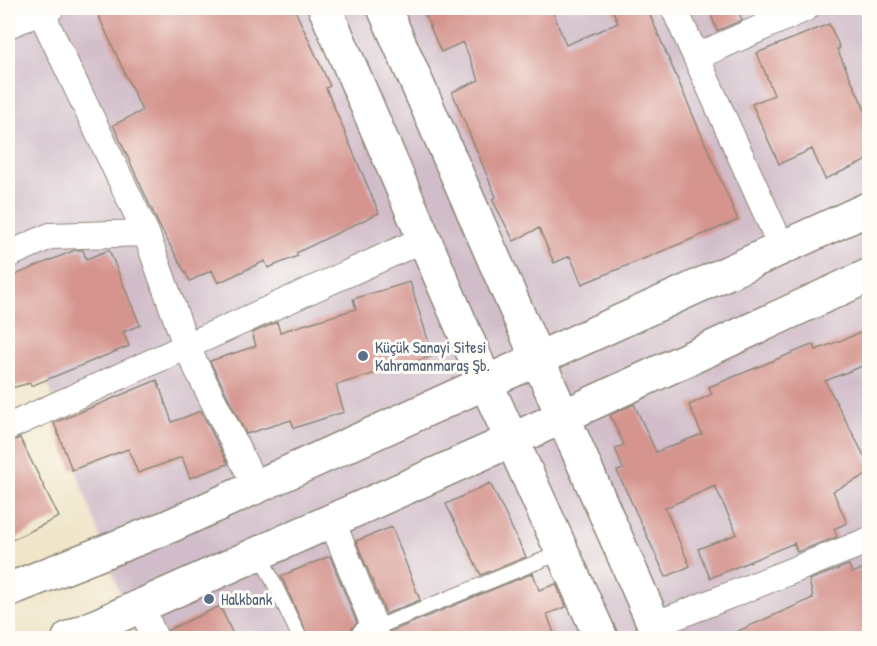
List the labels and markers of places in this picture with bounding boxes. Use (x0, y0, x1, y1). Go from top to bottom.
place label: Küçük Sanayi Sitesi Kahramanmaraş Şb. (375, 336, 490, 376)
marker: Küçük Sanayi Sitesi Kahramanmaraş Şb. (356, 349, 370, 363)
place label: Halkbank (221, 588, 273, 610)
marker: Halkbank (202, 592, 216, 606)

